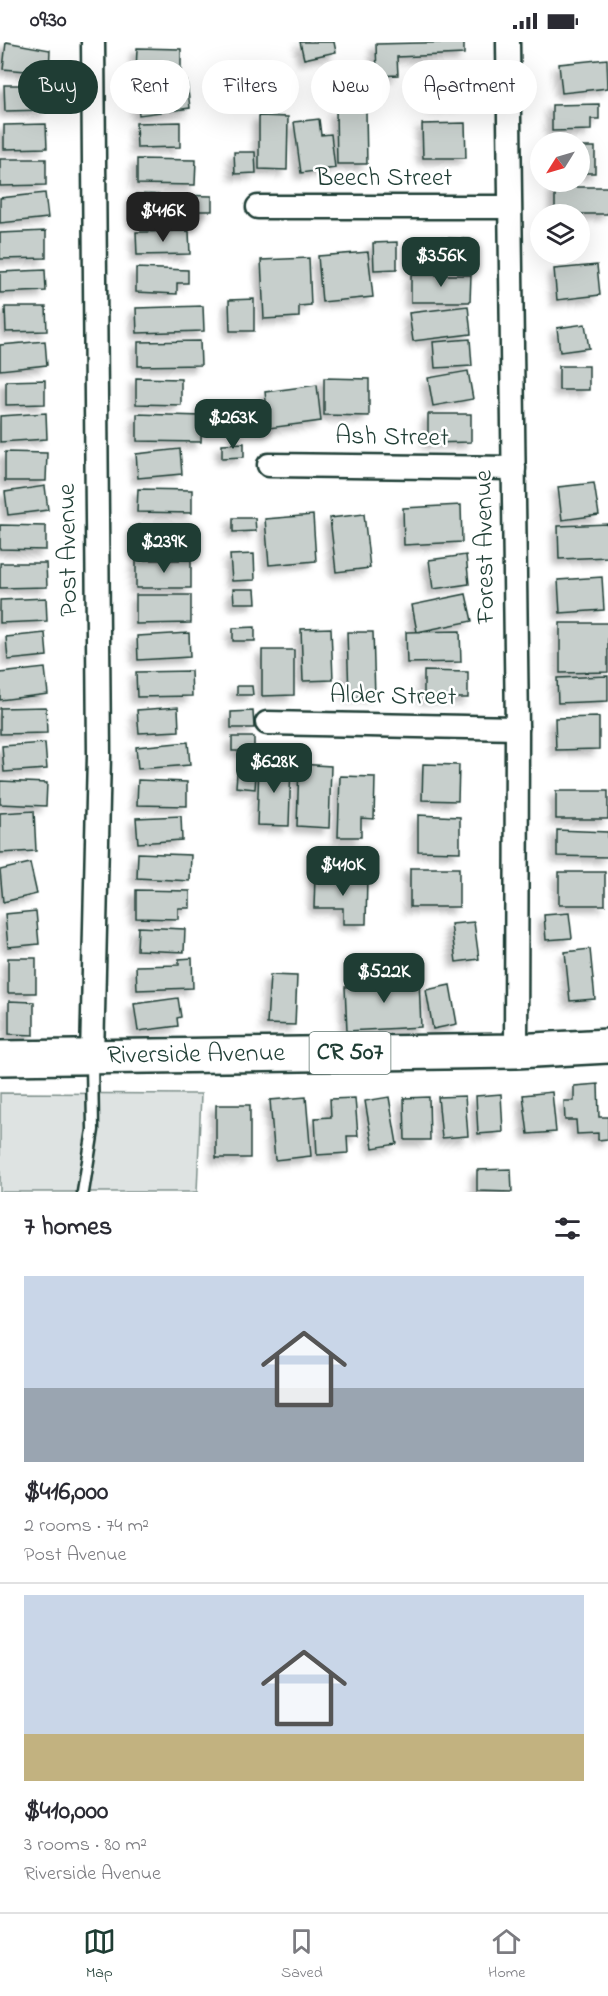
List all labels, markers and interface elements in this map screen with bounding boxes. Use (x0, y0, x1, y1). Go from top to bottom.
text: 09:30 (30, 5, 67, 37)
chip: Buy (18, 60, 98, 114)
chip: Rent (110, 60, 190, 114)
chip: Filters (202, 60, 299, 114)
chip: New (311, 60, 390, 114)
chip: Apartment (402, 60, 537, 114)
north arrow (530, 132, 590, 192)
map controls (530, 132, 590, 264)
street label: Beech Street (315, 160, 453, 198)
pin: $416K (121, 192, 205, 243)
text: $416K (140, 197, 186, 226)
button: layers (530, 204, 590, 264)
pin: $356K (399, 237, 483, 288)
text: $356K (416, 242, 466, 271)
pin: $263K (191, 399, 275, 450)
text: $263K (209, 404, 257, 433)
street label: Ash Street (335, 418, 449, 458)
street label: Forest Avenue (466, 469, 506, 625)
street label: Post Avenue (49, 483, 89, 617)
pin: $239K (122, 523, 206, 574)
text: $239K (141, 528, 187, 557)
street label: Alder Street (329, 677, 457, 717)
pin: $628K (232, 743, 316, 794)
text: $628K (250, 748, 298, 777)
pin: $410K (301, 846, 385, 897)
text: $410K (320, 851, 366, 880)
pin: $522K (342, 953, 426, 1004)
text: $522K (357, 958, 411, 987)
road number: CR 507 (310, 1032, 391, 1074)
street label: Riverside Avenue (107, 1035, 286, 1076)
text: 7 homes (24, 1209, 112, 1247)
icon: filters (551, 1212, 584, 1245)
icon: home (250, 1315, 358, 1423)
text: $416,000 (24, 1474, 108, 1512)
text: 2 rooms · 74 m² (24, 1512, 149, 1541)
text: Post Avenue (24, 1541, 126, 1570)
icon: home (250, 1634, 358, 1742)
text: $410,000 (24, 1793, 108, 1831)
text: 3 rooms · 80 m² (24, 1831, 147, 1860)
text: Riverside Avenue (24, 1860, 161, 1889)
tab: Map (83, 1925, 116, 1985)
tab: Saved (281, 1925, 323, 1985)
tab: Home (488, 1925, 525, 1985)

